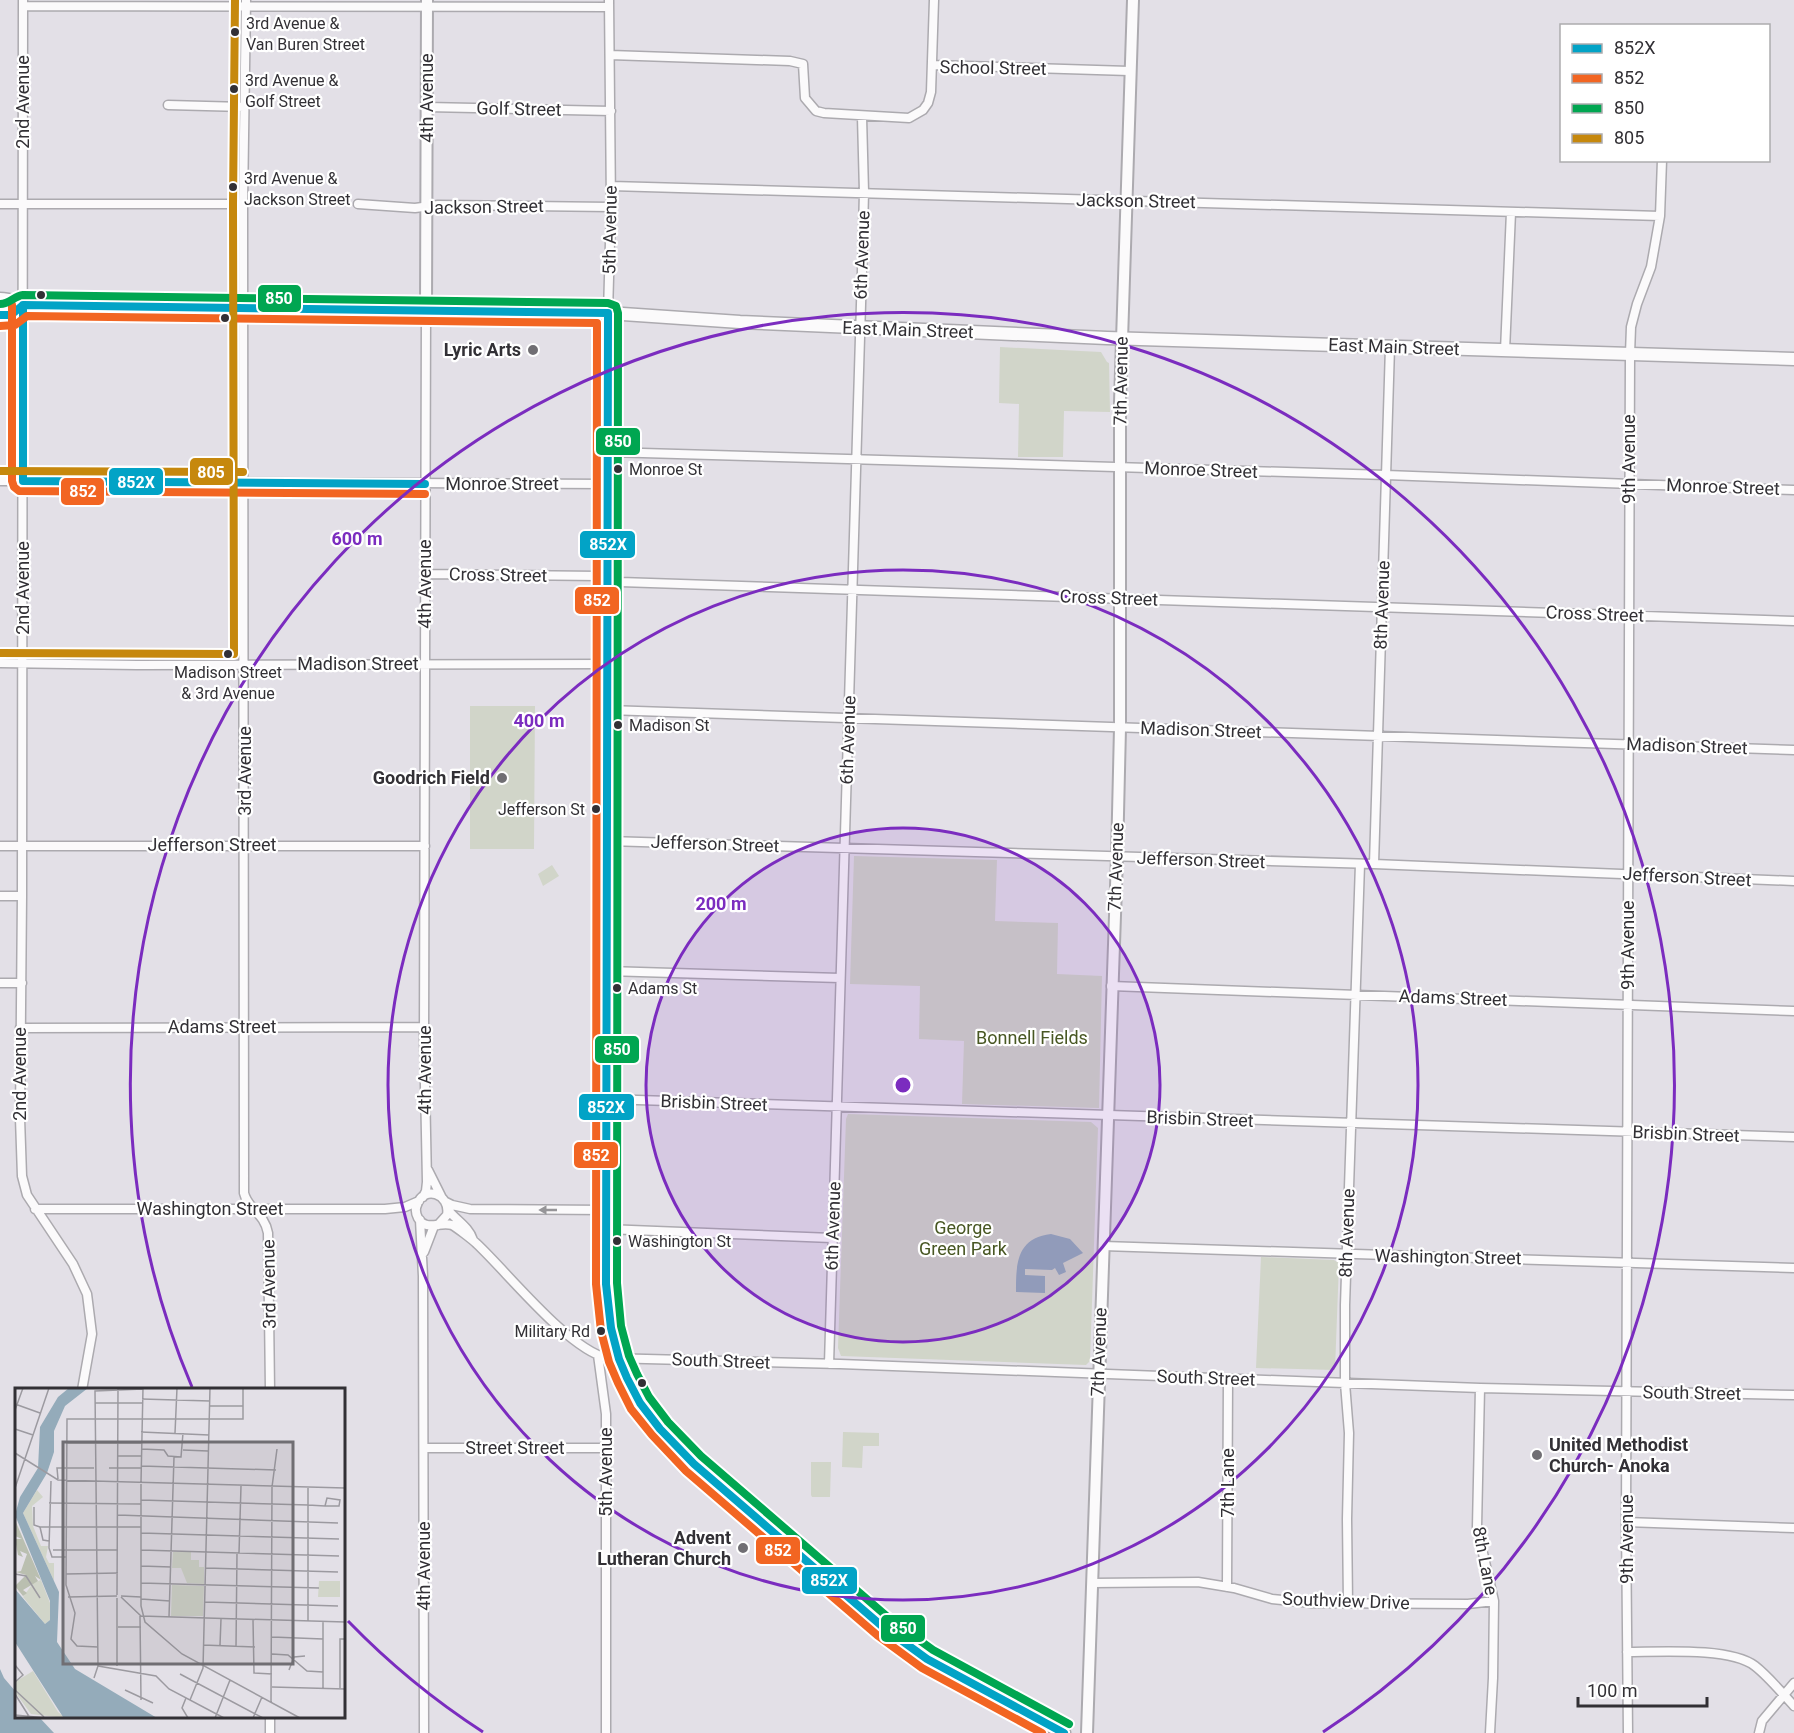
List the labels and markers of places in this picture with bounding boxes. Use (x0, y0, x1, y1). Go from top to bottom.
place label: 3rd Avenue & Van Buren Street (246, 14, 365, 54)
marker: 3rd Avenue & Van Buren Street (229, 26, 241, 38)
place label: 3rd Avenue & Golf Street (245, 71, 339, 111)
marker: 3rd Avenue & Golf Street (228, 83, 240, 95)
place label: 3rd Avenue & Jackson Street (244, 169, 350, 209)
marker: 3rd Avenue & Jackson Street (227, 181, 239, 193)
unlabelled marker (35, 289, 47, 301)
unlabelled marker (219, 312, 231, 324)
place label: Lyric Arts (444, 339, 521, 360)
marker: Lyric Arts (526, 343, 540, 357)
place label: Monroe St (629, 460, 703, 479)
marker: Monroe St (612, 463, 624, 475)
marker: Madison Street & 3rd Avenue (222, 648, 234, 660)
place label: Madison Street & 3rd Avenue (174, 663, 282, 703)
place label: Madison St (629, 716, 710, 735)
marker: Madison St (612, 719, 624, 731)
place label: Goodrich Field (373, 767, 490, 788)
marker: Goodrich Field (495, 771, 509, 785)
place label: Jefferson St (498, 800, 585, 819)
marker: Jefferson St (590, 803, 602, 815)
place label: Adams St (628, 979, 697, 998)
marker: Adams St (611, 982, 623, 994)
centre of rings (893, 1075, 913, 1095)
place label: Washington St (628, 1232, 731, 1251)
marker: Washington St (611, 1235, 623, 1247)
place label: Military Rd (514, 1322, 590, 1341)
marker: Military Rd (595, 1325, 607, 1337)
unlabelled marker (636, 1377, 648, 1389)
place label: United Methodist Church- Anoka (1549, 1434, 1688, 1476)
marker: United Methodist Church- Anoka (1530, 1448, 1544, 1462)
place label: Advent Lutheran Church (597, 1527, 731, 1569)
marker: Advent Lutheran Church (736, 1541, 750, 1555)

